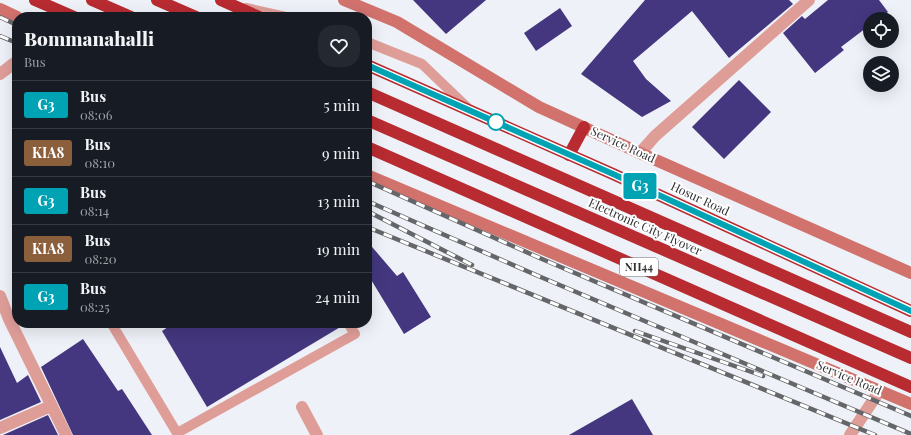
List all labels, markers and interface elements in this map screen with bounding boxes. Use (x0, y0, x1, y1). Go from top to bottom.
map controls (863, 12, 899, 92)
button: locate (863, 12, 899, 48)
text: Bommanahalli (24, 25, 154, 51)
button: heart (318, 25, 360, 67)
text: Bus (24, 53, 45, 70)
button: layers (863, 56, 899, 92)
text: Bus (80, 86, 106, 106)
text: G3 (37, 95, 55, 114)
text: 5 min (324, 95, 360, 115)
text: 08:06 (80, 106, 113, 123)
unlabelled marker (487, 113, 505, 131)
street label: Service Road (589, 122, 658, 166)
text: Bus (84, 134, 111, 154)
text: KIA8 (32, 143, 64, 162)
text: 9 min (322, 143, 360, 163)
text: 08:10 (84, 154, 115, 171)
line badge: G3 (622, 173, 658, 199)
text: G3 (631, 176, 649, 195)
street label: Hosur Road (668, 177, 732, 219)
text: Bus (80, 182, 106, 202)
text: G3 (37, 191, 55, 210)
text: 13 min (318, 191, 360, 211)
street label: Electronic City Flyover (586, 194, 705, 259)
text: 08:14 (80, 202, 109, 219)
text: Bus (84, 230, 111, 250)
text: KIA8 (32, 239, 64, 258)
text: 19 min (316, 239, 360, 259)
text: 08:20 (84, 250, 117, 267)
road number: NH44 (620, 258, 658, 276)
text: Bus (80, 278, 106, 298)
text: G3 (37, 287, 55, 306)
text: 24 min (315, 287, 360, 307)
text: 08:25 (80, 298, 110, 315)
street label: Service Road (814, 356, 885, 398)

